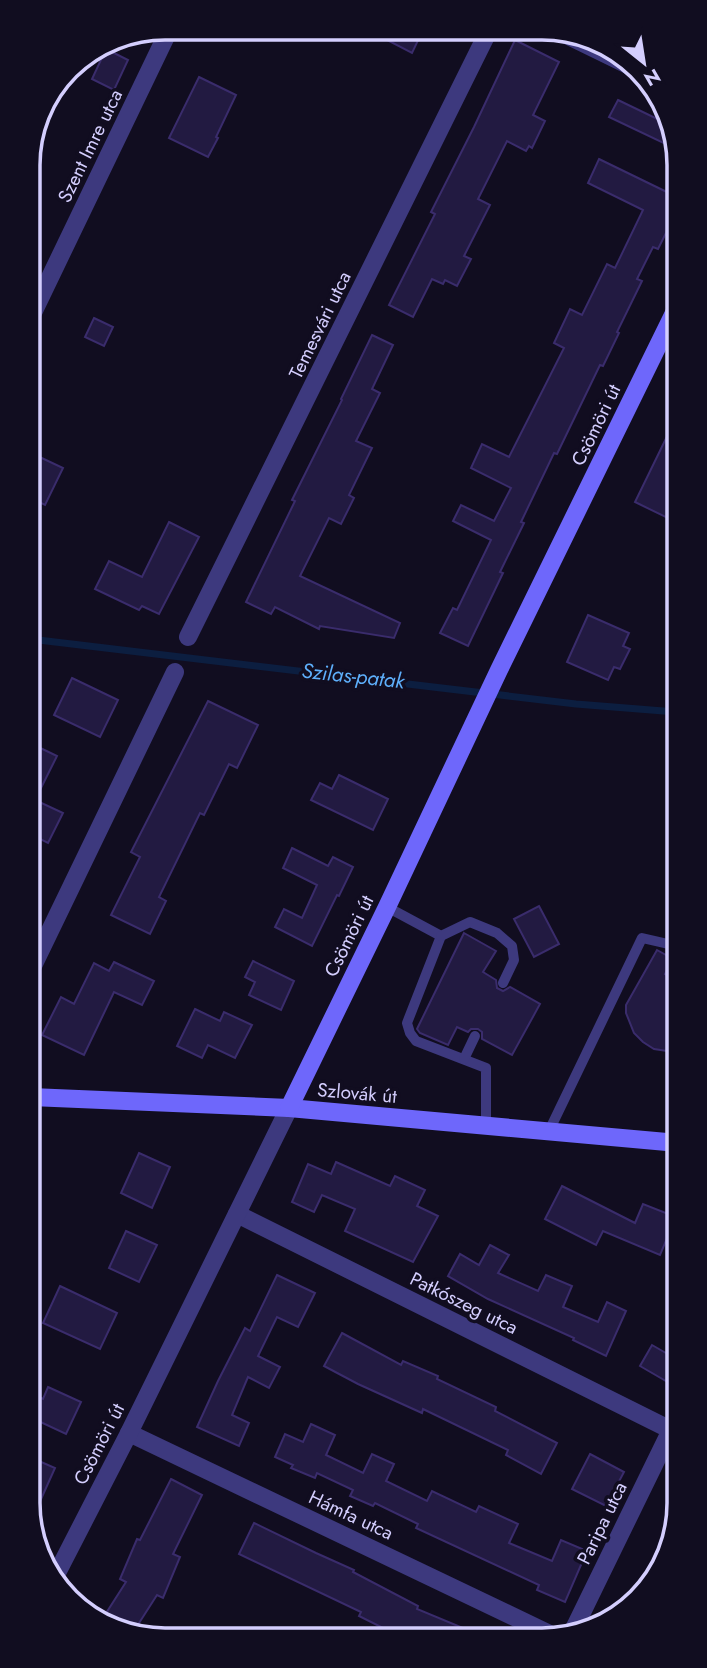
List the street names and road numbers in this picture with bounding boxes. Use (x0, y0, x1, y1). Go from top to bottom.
street label: Szent Imre utca (51, 85, 129, 207)
street label: Temesvári utca (282, 267, 358, 383)
street label: Csömöri út (565, 379, 628, 470)
street label: Csömöri út (318, 890, 381, 981)
street label: Szlovák út (316, 1076, 398, 1110)
street label: Patkószeg utca (405, 1265, 523, 1341)
street label: Csömöri út (67, 1398, 131, 1489)
street label: Paripa utca (570, 1477, 634, 1569)
street label: Hámfa utca (304, 1484, 398, 1546)

